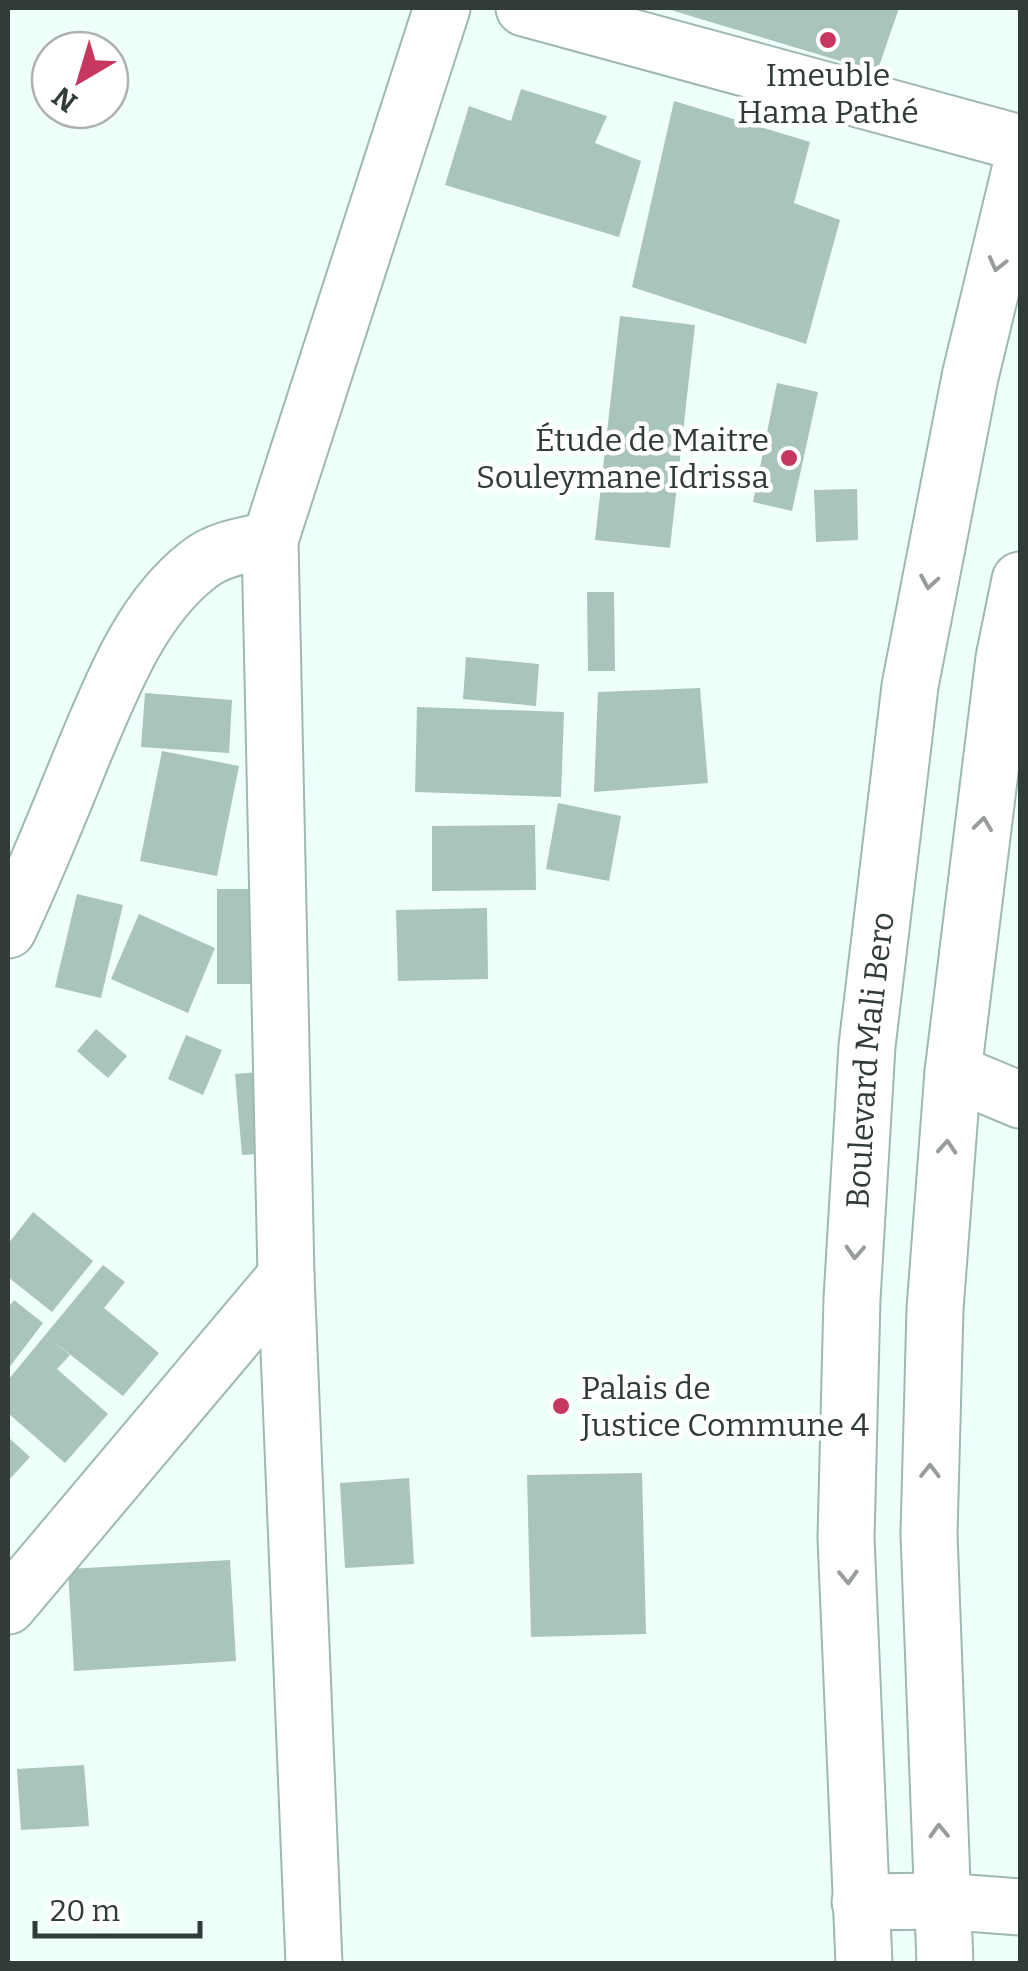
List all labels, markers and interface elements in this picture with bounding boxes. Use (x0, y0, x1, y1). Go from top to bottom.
marker: Imeuble Hama Pathé (817, 29, 839, 51)
north arrow (30, 30, 130, 130)
place label: Imeuble Hama Pathé (737, 56, 919, 131)
text: N (46, 80, 84, 119)
one-way arrow (988, 255, 1009, 272)
place label: Étude de Maitre Souleymane Idrissa (476, 421, 769, 496)
marker: Étude de Maitre Souleymane Idrissa (778, 447, 800, 469)
one-way arrow (919, 574, 940, 590)
one-way arrow (972, 816, 993, 832)
street label: Boulevard Mali Bero (838, 910, 902, 1209)
one-way arrow (936, 1138, 957, 1154)
one-way arrow (845, 1245, 866, 1261)
place label: Palais de Justice Commune 4 (580, 1369, 869, 1444)
marker: Palais de Justice Commune 4 (550, 1395, 572, 1417)
one-way arrow (920, 1463, 941, 1479)
one-way arrow (837, 1570, 858, 1586)
one-way arrow (929, 1823, 950, 1839)
scale bar (35, 1876, 200, 1938)
text: 20 m (50, 1893, 121, 1929)

